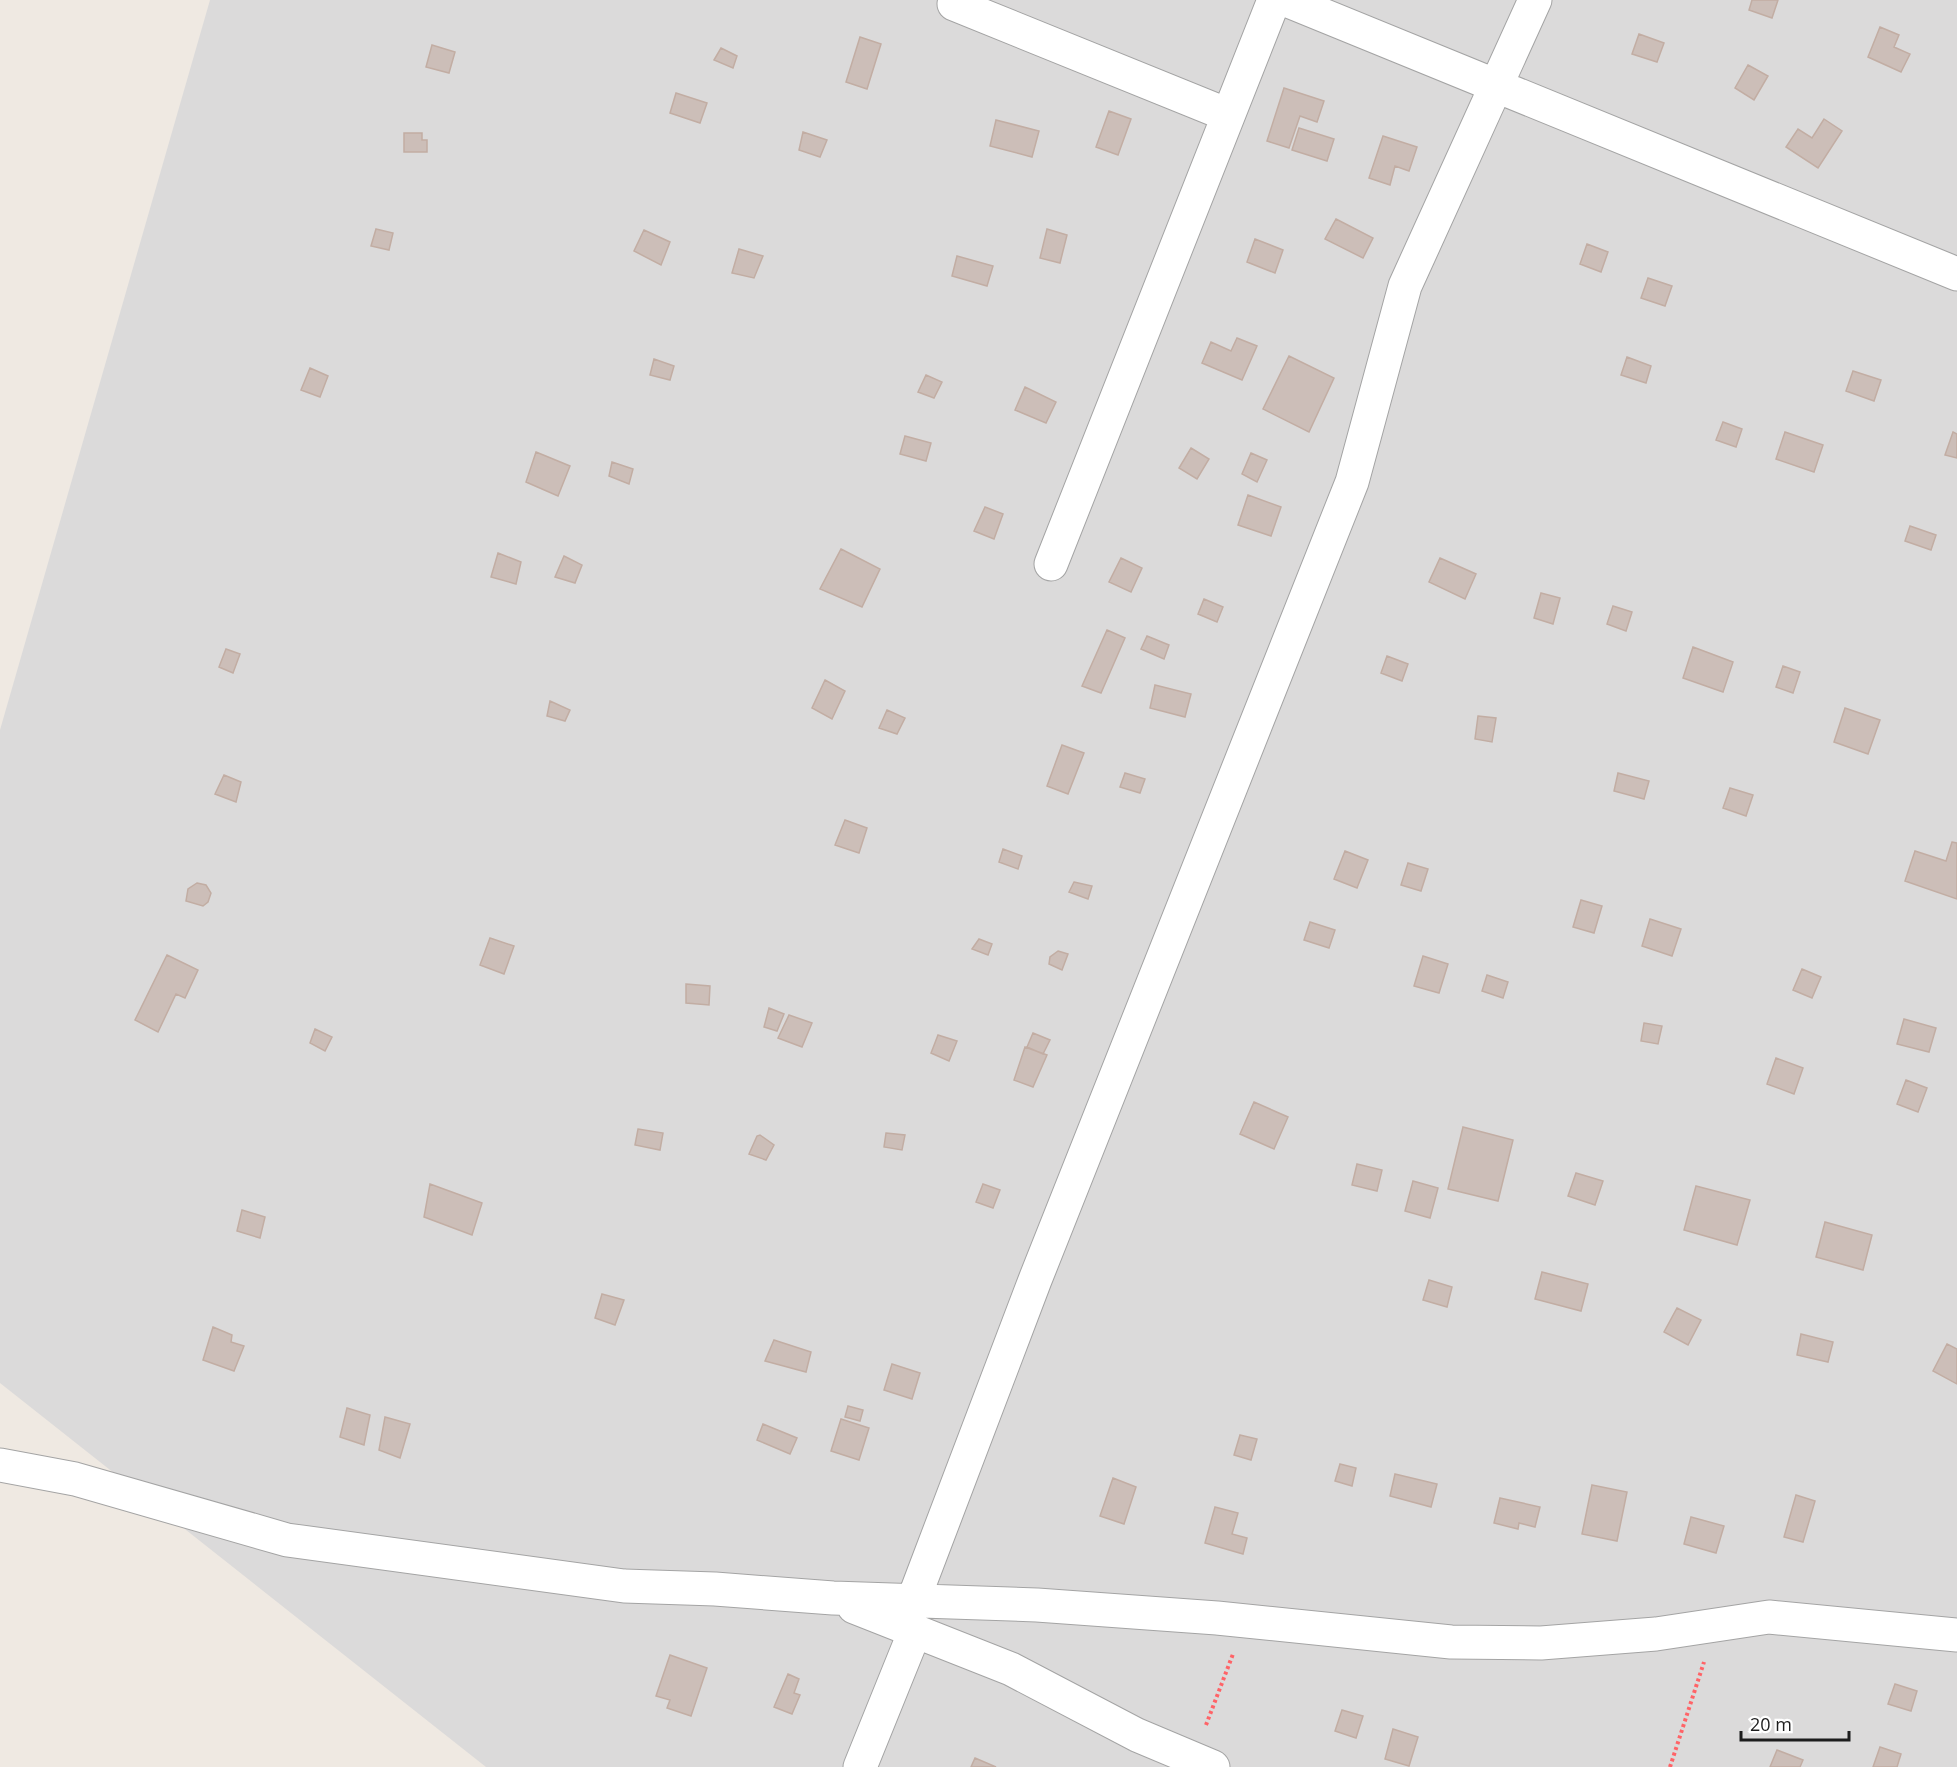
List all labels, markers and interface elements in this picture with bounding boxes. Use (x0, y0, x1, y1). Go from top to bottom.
scale bar (1741, 1704, 1849, 1742)
text: 20 m (1750, 1712, 1792, 1736)

